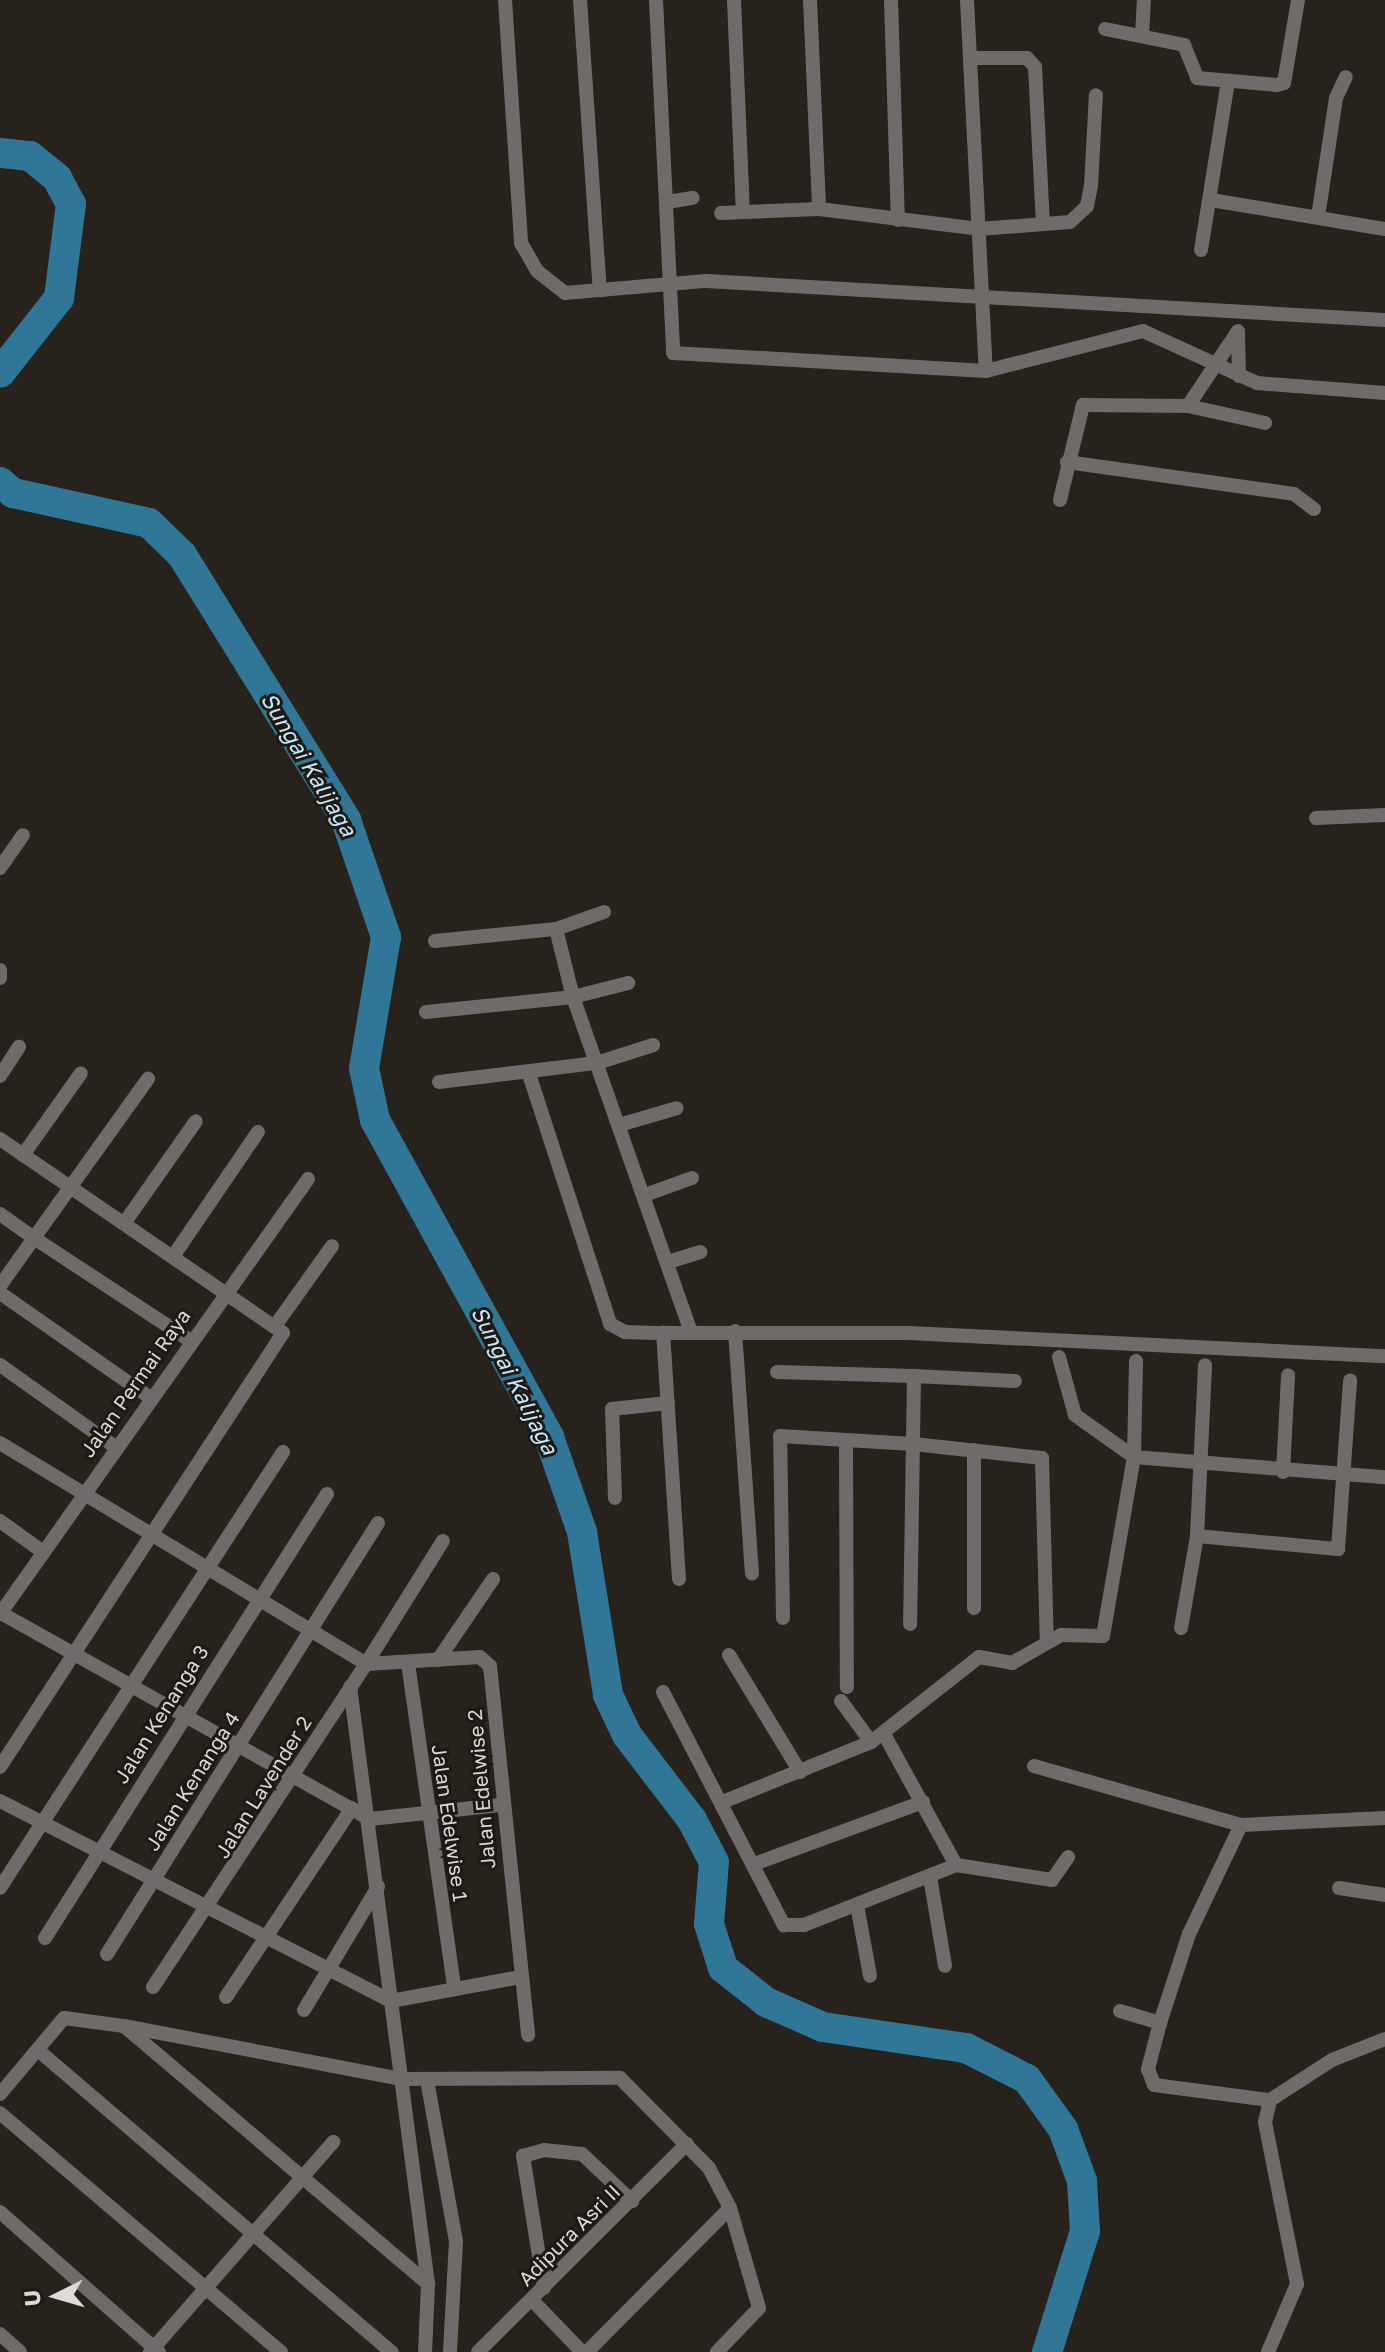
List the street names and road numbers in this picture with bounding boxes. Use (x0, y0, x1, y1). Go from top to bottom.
street label: Jalan Permai Raya (75, 1304, 195, 1462)
street label: Jalan Kenanga 3 (109, 1640, 213, 1788)
street label: Jalan Kenanga 4 (140, 1707, 244, 1855)
street label: Jalan Edelwise 2 (462, 1708, 500, 1870)
street label: Jalan Lavender 2 (210, 1712, 316, 1862)
street label: Jalan Edelwise 1 (427, 1743, 473, 1903)
street label: Adipura Asri II (513, 2179, 625, 2291)

